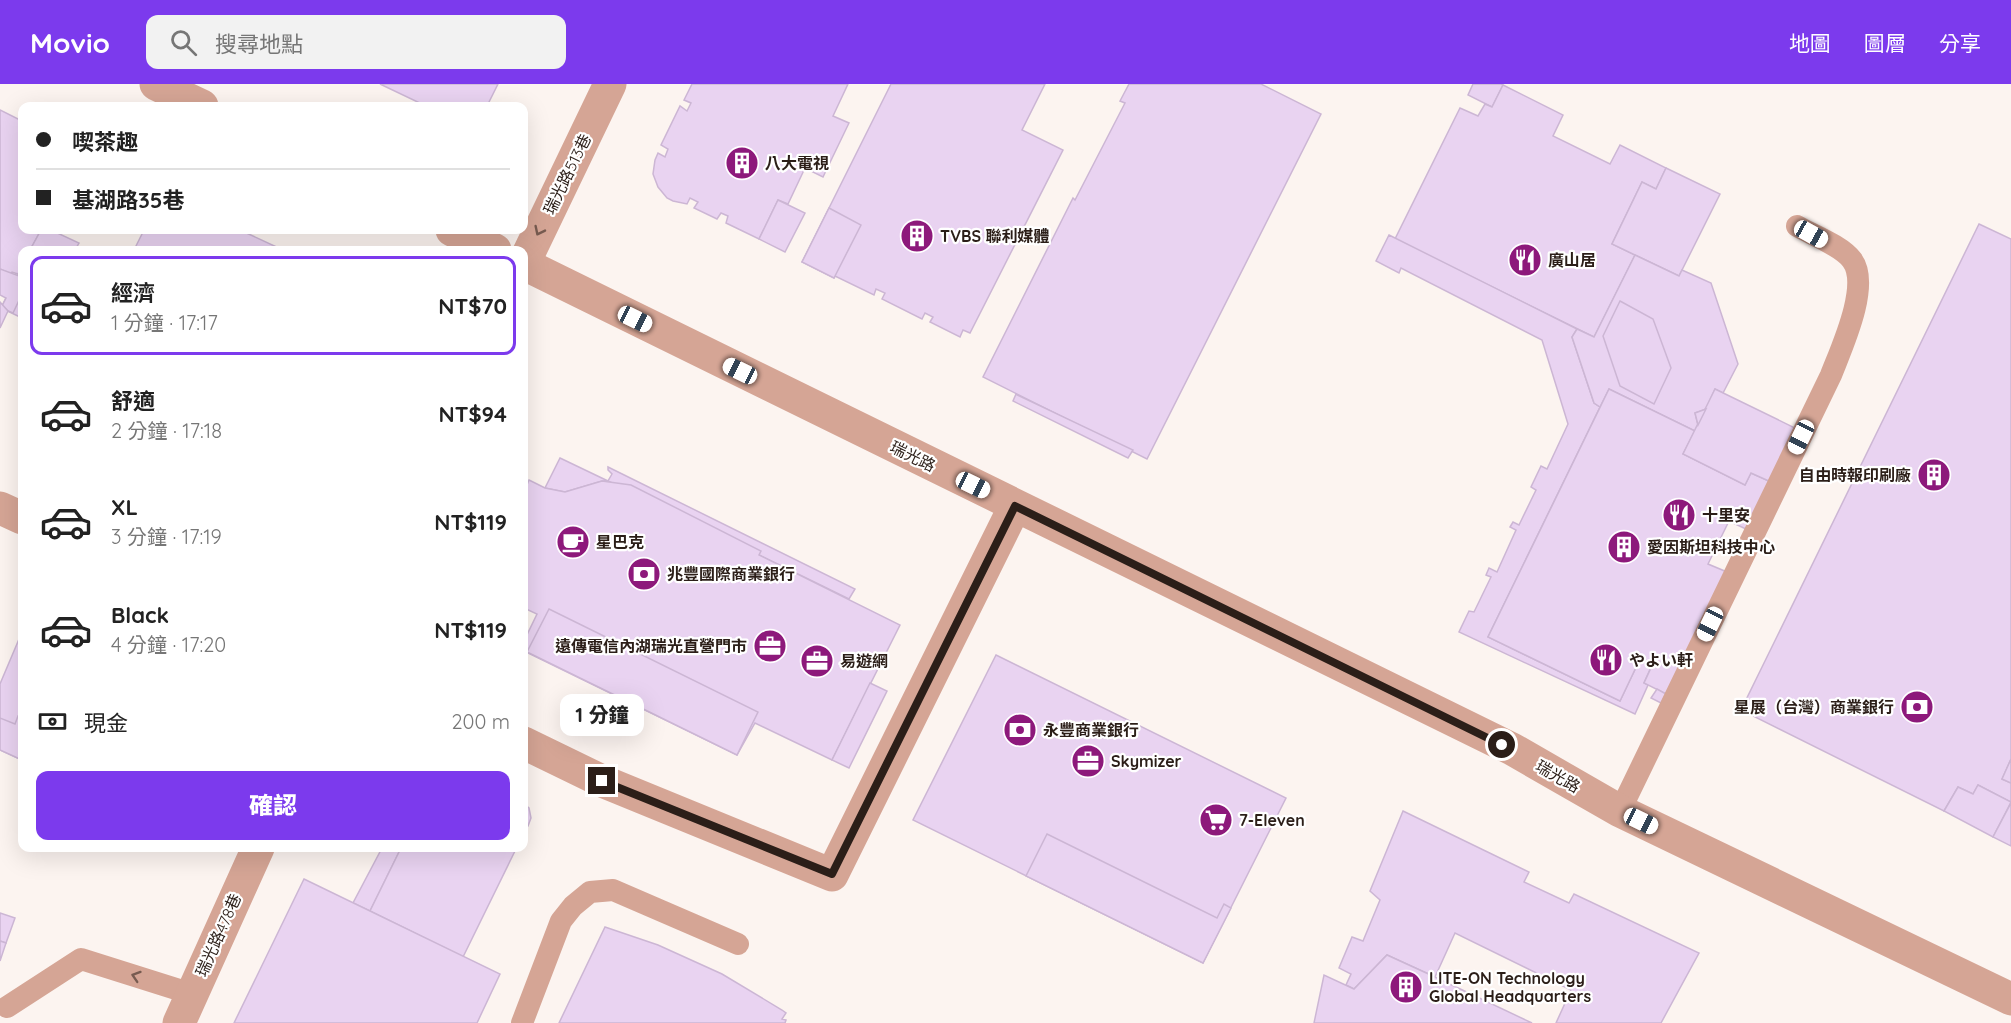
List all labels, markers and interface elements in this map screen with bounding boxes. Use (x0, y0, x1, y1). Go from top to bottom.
search box (146, 15, 566, 69)
text: Movio (30, 25, 110, 60)
icon: search (167, 26, 200, 59)
text: 搜尋地點 (215, 30, 303, 58)
text: 地圖 (1789, 30, 1831, 56)
text: 圖層 (1864, 30, 1906, 56)
text: 分享 (1939, 30, 1981, 56)
text: 喫茶趣 (72, 128, 138, 156)
street label: 瑞光路513巷 (539, 131, 595, 217)
building icon: 八大電視 (724, 145, 760, 181)
place label: 八大電視 (765, 153, 829, 173)
text: 基湖路35巷 (72, 186, 185, 214)
car (1791, 217, 1831, 251)
building icon: TVBS 聯利媒體 (899, 218, 935, 254)
one-way arrow (534, 225, 546, 236)
place label: TVBS 聯利媒體 (940, 226, 1050, 246)
restaurant icon: 廣山居 (1507, 242, 1543, 278)
place label: 廣山居 (1548, 250, 1596, 270)
icon: car (39, 279, 93, 333)
text: 經濟 (111, 279, 155, 307)
text: NT$70 (438, 292, 507, 320)
car (615, 303, 655, 335)
text: 1 分鐘 · 17:17 (111, 310, 218, 335)
car (720, 355, 760, 387)
icon: car (39, 387, 93, 441)
text: 舒適 (111, 387, 155, 415)
text: NT$94 (438, 400, 507, 428)
car (1785, 417, 1817, 457)
text: 2 分鐘 · 17:18 (111, 418, 222, 443)
street label: 瑞光路 (887, 436, 939, 476)
building icon: 自由時報印刷廠 (1916, 457, 1952, 493)
place label: 自由時報印刷廠 (1799, 465, 1911, 485)
car (953, 469, 993, 501)
text: XL (111, 493, 138, 521)
icon: car (39, 495, 93, 549)
restaurant icon: 十里安 (1661, 497, 1697, 533)
place label: 十里安 (1702, 505, 1750, 525)
text: NT$119 (434, 508, 507, 536)
text: 3 分鐘 · 17:19 (111, 524, 222, 549)
cafe icon: 星巴克 (555, 524, 591, 560)
building icon: 愛因斯坦科技中心 (1606, 529, 1642, 565)
place label: 星巴克 (596, 532, 644, 552)
place label: 愛因斯坦科技中心 (1647, 537, 1775, 557)
bank icon: 兆豐國際商業銀行 (626, 556, 662, 592)
place label: 兆豐國際商業銀行 (667, 564, 795, 584)
text: Black (111, 601, 169, 629)
icon: car (39, 603, 93, 657)
car (1694, 604, 1726, 644)
text: NT$119 (434, 616, 507, 644)
office icon: 遠傳電信內湖瑞光直營門市 (752, 628, 788, 664)
text: 4 分鐘 · 17:20 (111, 632, 226, 657)
place label: 遠傳電信內湖瑞光直營門市 (555, 636, 747, 656)
restaurant icon: やよい軒 (1588, 642, 1624, 678)
office icon: 易遊網 (799, 643, 835, 679)
place label: やよい軒 (1629, 650, 1693, 670)
place label: 易遊網 (840, 651, 888, 671)
bank icon: 星展（台灣）商業銀行 (1899, 689, 1935, 725)
callout: 1 分鐘 (560, 694, 644, 736)
place label: 星展（台灣）商業銀行 (1734, 697, 1894, 717)
text: 1 分鐘 (575, 702, 629, 727)
icon: cash (36, 705, 69, 738)
text: 現金 (84, 709, 128, 737)
text: 200 m (451, 709, 510, 734)
bank icon: 永豐商業銀行 (1002, 712, 1038, 748)
place label: 永豐商業銀行 (1043, 720, 1139, 740)
route start (1488, 731, 1515, 758)
office icon: Skymizer (1070, 743, 1106, 779)
place label: Skymizer (1111, 751, 1182, 771)
street label: 瑞光路 (1532, 755, 1584, 797)
route end (588, 767, 615, 794)
button: 確認 (36, 771, 510, 840)
supermarket icon: 7-Eleven (1198, 802, 1234, 838)
car (1621, 805, 1661, 837)
place label: 7-Eleven (1239, 810, 1305, 830)
street label: 瑞光路478巷 (191, 890, 245, 980)
place label: LITE-ON Technology Global Headquarters (1429, 968, 1592, 1006)
building icon: LITE-ON Technology Global Headquarters (1388, 969, 1424, 1005)
one-way arrow (131, 971, 142, 983)

